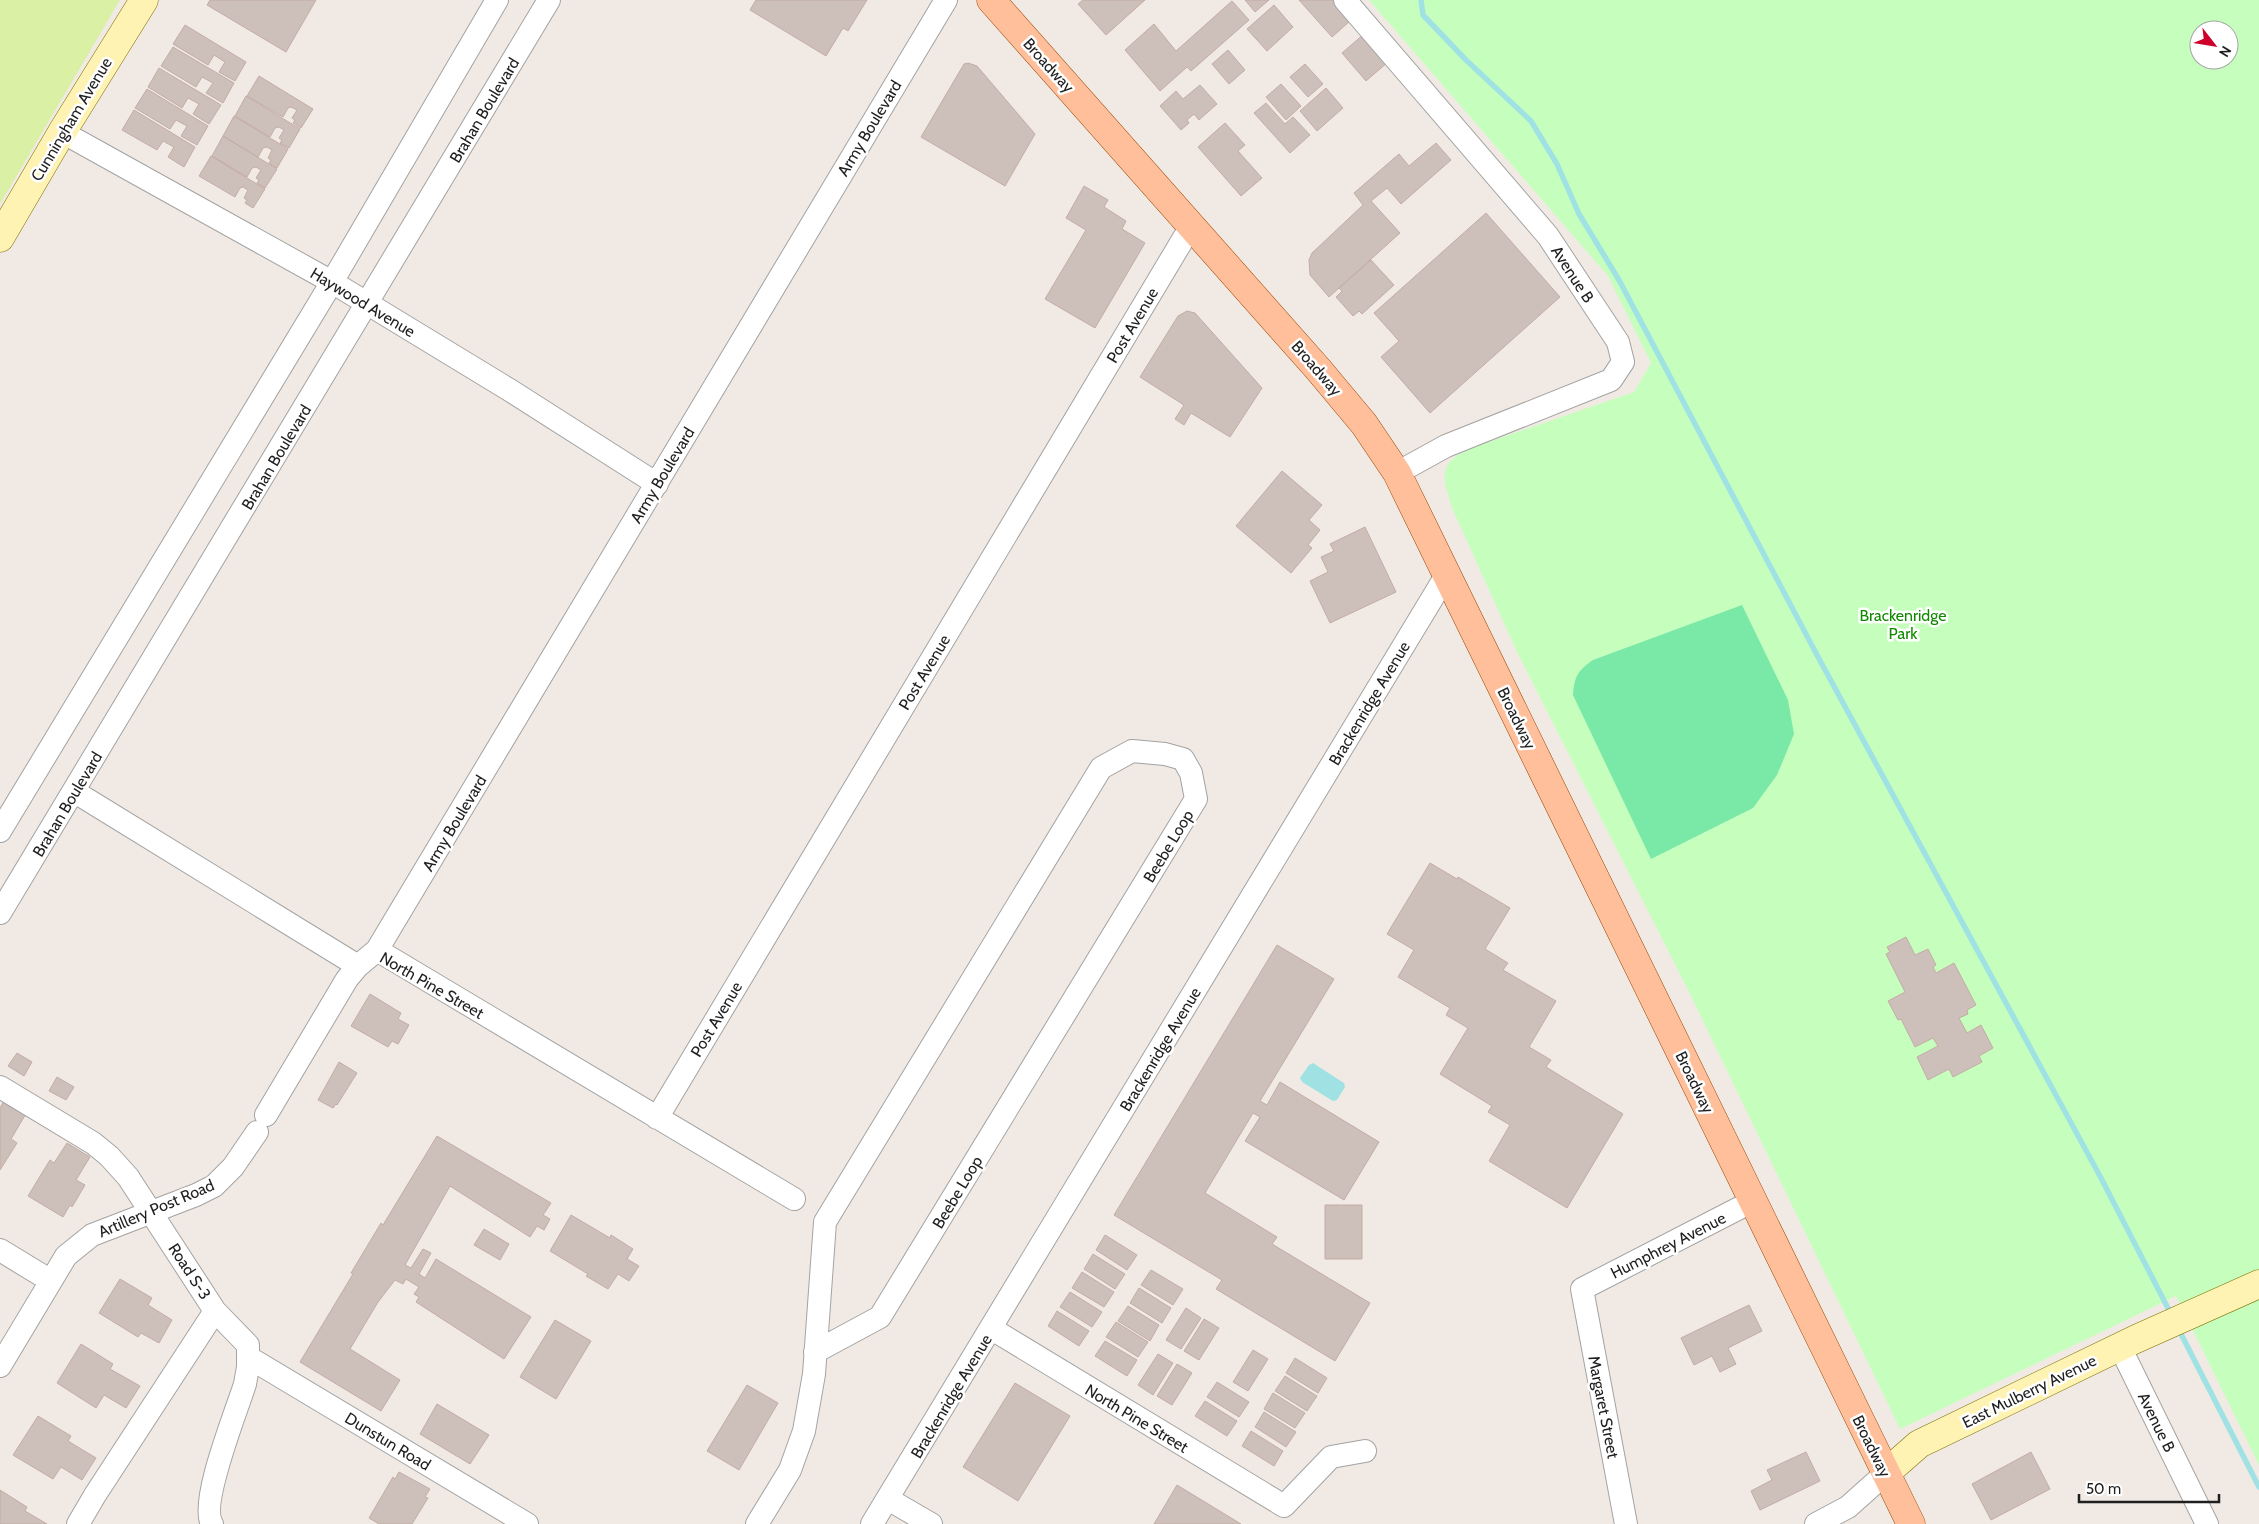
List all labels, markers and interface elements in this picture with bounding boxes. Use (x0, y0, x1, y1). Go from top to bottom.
north arrow (2189, 20, 2239, 70)
street label: Broadway (1019, 34, 1078, 96)
text: N (2215, 43, 2235, 61)
street label: Cunningham Avenue (27, 54, 116, 185)
street label: Brahan Boulevard (446, 54, 523, 166)
street label: Army Boulevard (833, 77, 905, 180)
street label: Avenue B (1547, 242, 1598, 307)
street label: Haywood Avenue (307, 264, 419, 341)
street label: Post Avenue (1103, 284, 1162, 366)
street label: Broadway (1288, 337, 1346, 400)
street label: Brahan Boulevard (238, 401, 315, 513)
street label: Army Boulevard (626, 424, 698, 527)
park label: Brackenridge Park (1860, 606, 1946, 643)
street label: Post Avenue (895, 631, 954, 713)
street label: Brackenridge Avenue (1325, 638, 1414, 769)
street label: Broadway (1493, 684, 1540, 752)
street label: Brahan Boulevard (29, 748, 106, 860)
street label: Army Boulevard (418, 772, 490, 875)
street label: Beebe Loop (1139, 807, 1197, 886)
street label: North Pine Street (376, 948, 488, 1023)
street label: Post Avenue (687, 978, 746, 1060)
street label: Brackenridge Avenue (1116, 984, 1205, 1115)
street label: Broadway (1671, 1048, 1718, 1116)
street label: Beebe Loop (928, 1153, 986, 1232)
street label: Artillery Post Road (95, 1175, 217, 1241)
street label: Humphrey Avenue (1608, 1208, 1729, 1283)
street label: Road S-3 (164, 1240, 215, 1303)
street label: Brackenridge Avenue (907, 1331, 996, 1462)
street label: East Mulberry Avenue (1959, 1351, 2099, 1432)
street label: Margaret Street (1584, 1354, 1623, 1461)
street label: North Pine Street (1082, 1380, 1192, 1457)
street label: Avenue B (2134, 1389, 2179, 1455)
street label: Dunstun Road (341, 1408, 434, 1474)
street label: Broadway (1848, 1412, 1895, 1480)
scale bar (2079, 1472, 2219, 1504)
text: 50 m (2086, 1480, 2121, 1498)

